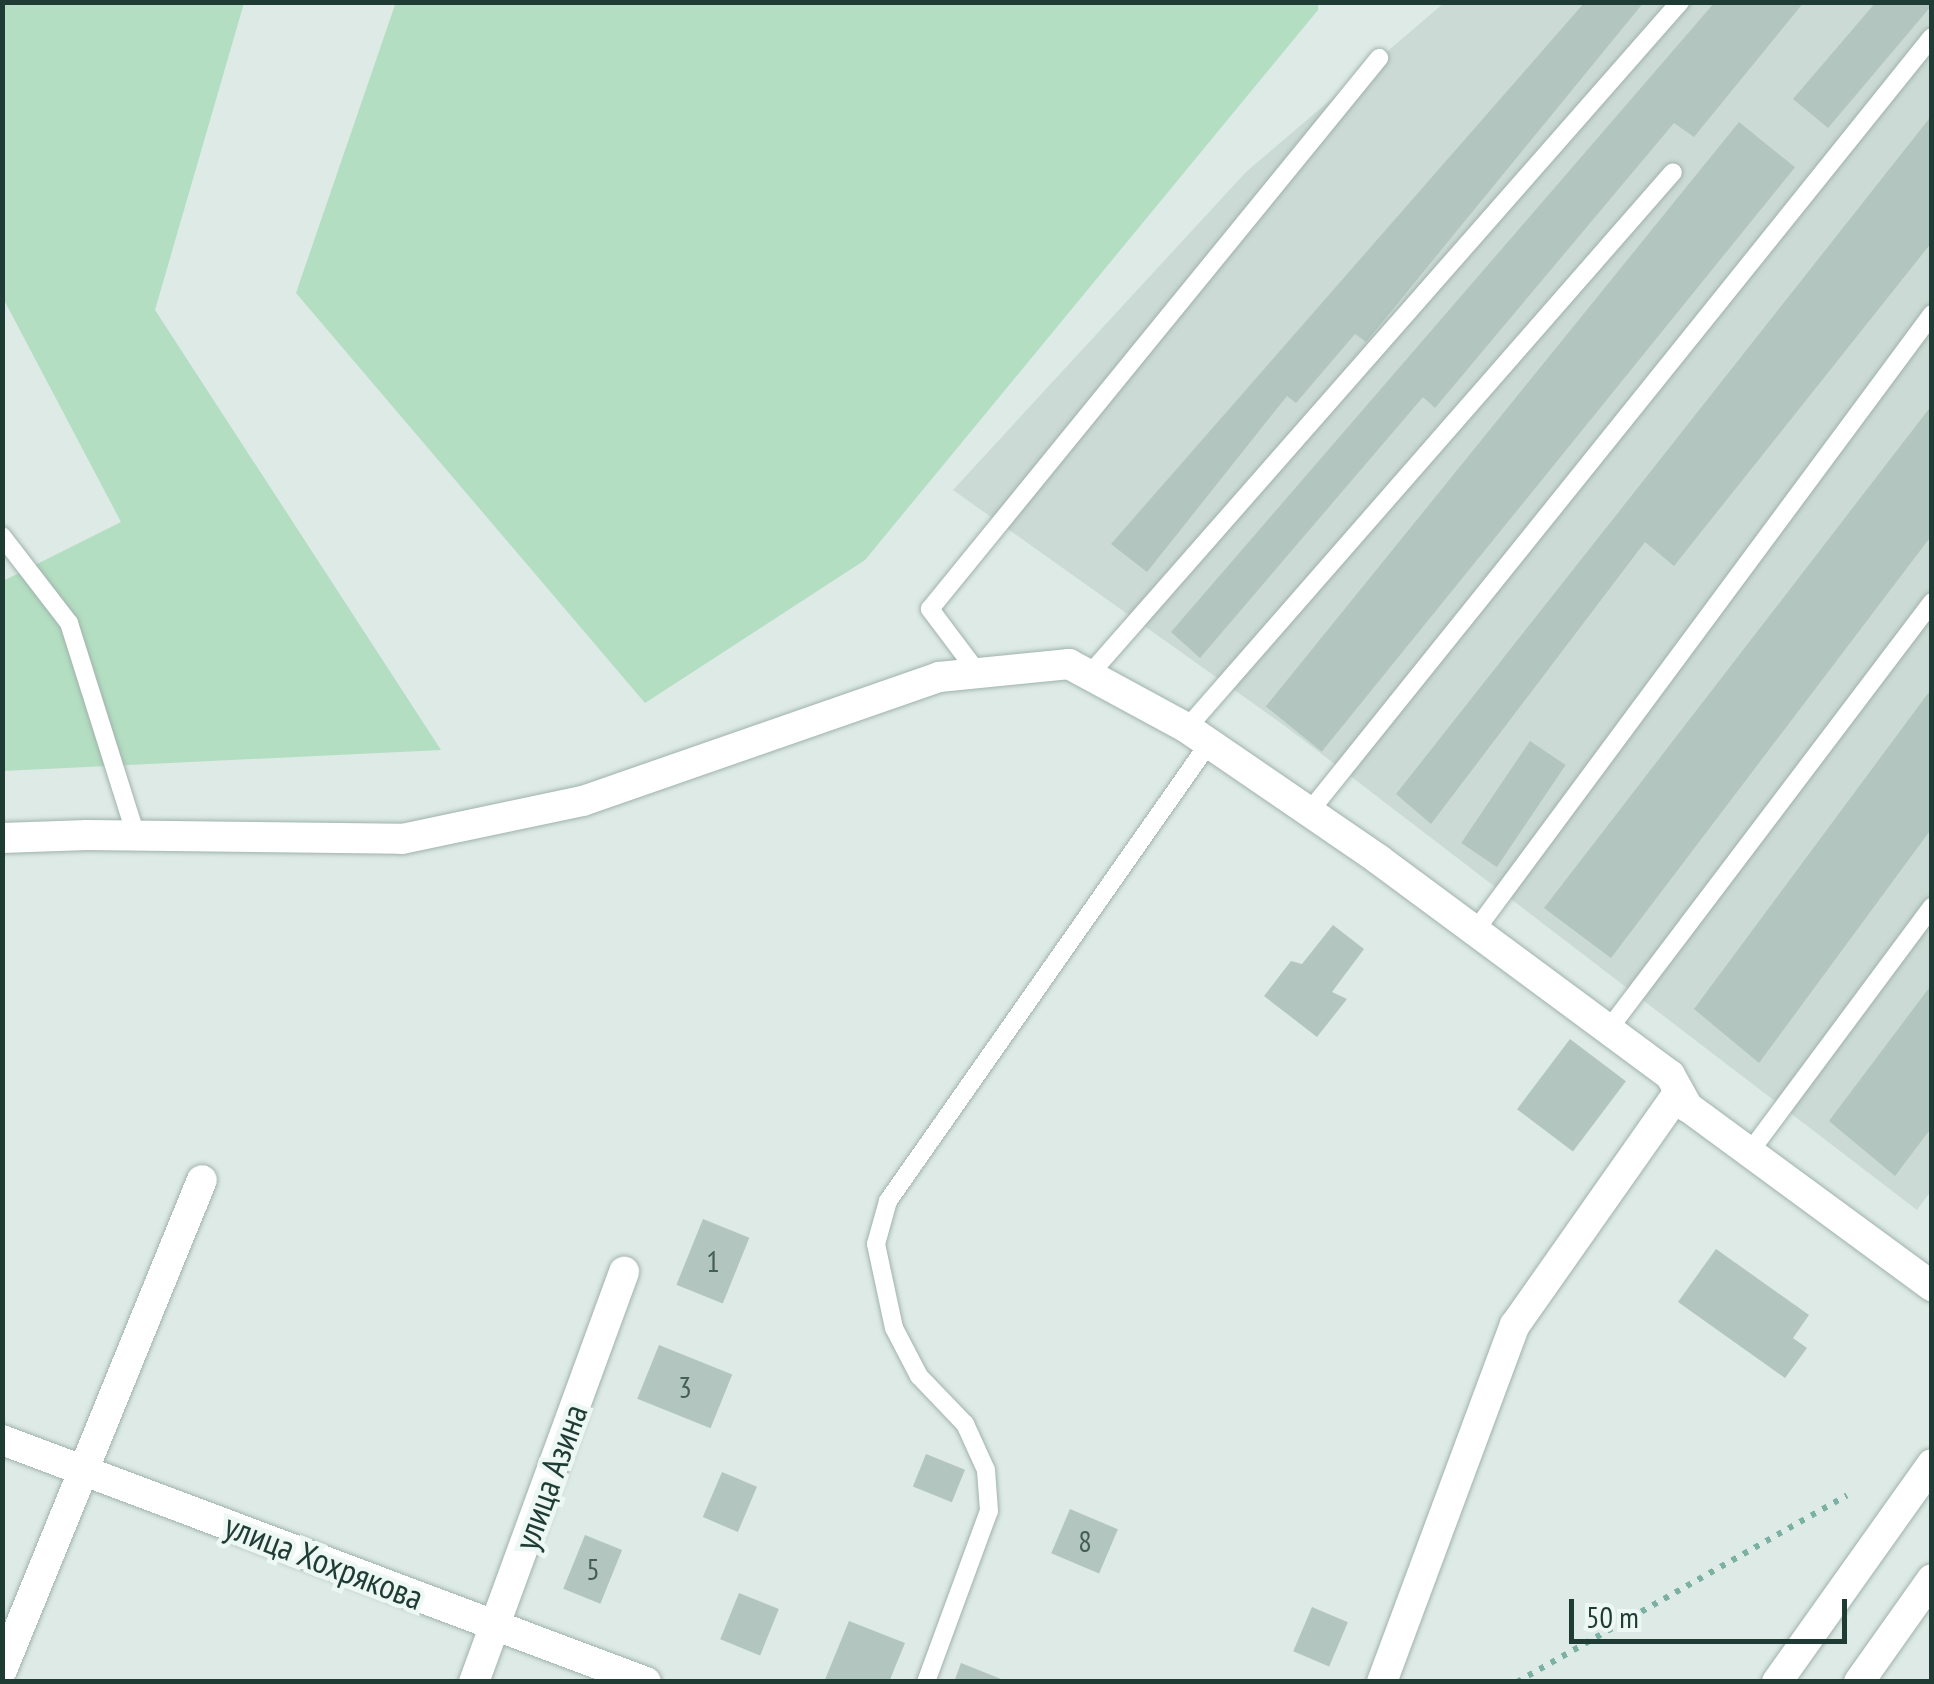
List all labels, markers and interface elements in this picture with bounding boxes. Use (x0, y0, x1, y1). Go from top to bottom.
house number: 1 (706, 1243, 720, 1279)
house number: 3 (678, 1369, 692, 1405)
street label: улица Азина (504, 1398, 596, 1556)
street label: улица Хохрякова (219, 1504, 429, 1618)
house number: 8 (1078, 1523, 1092, 1559)
house number: 5 (586, 1551, 600, 1587)
scale bar (1574, 1579, 1852, 1641)
text: 50 m (1586, 1597, 1639, 1636)

